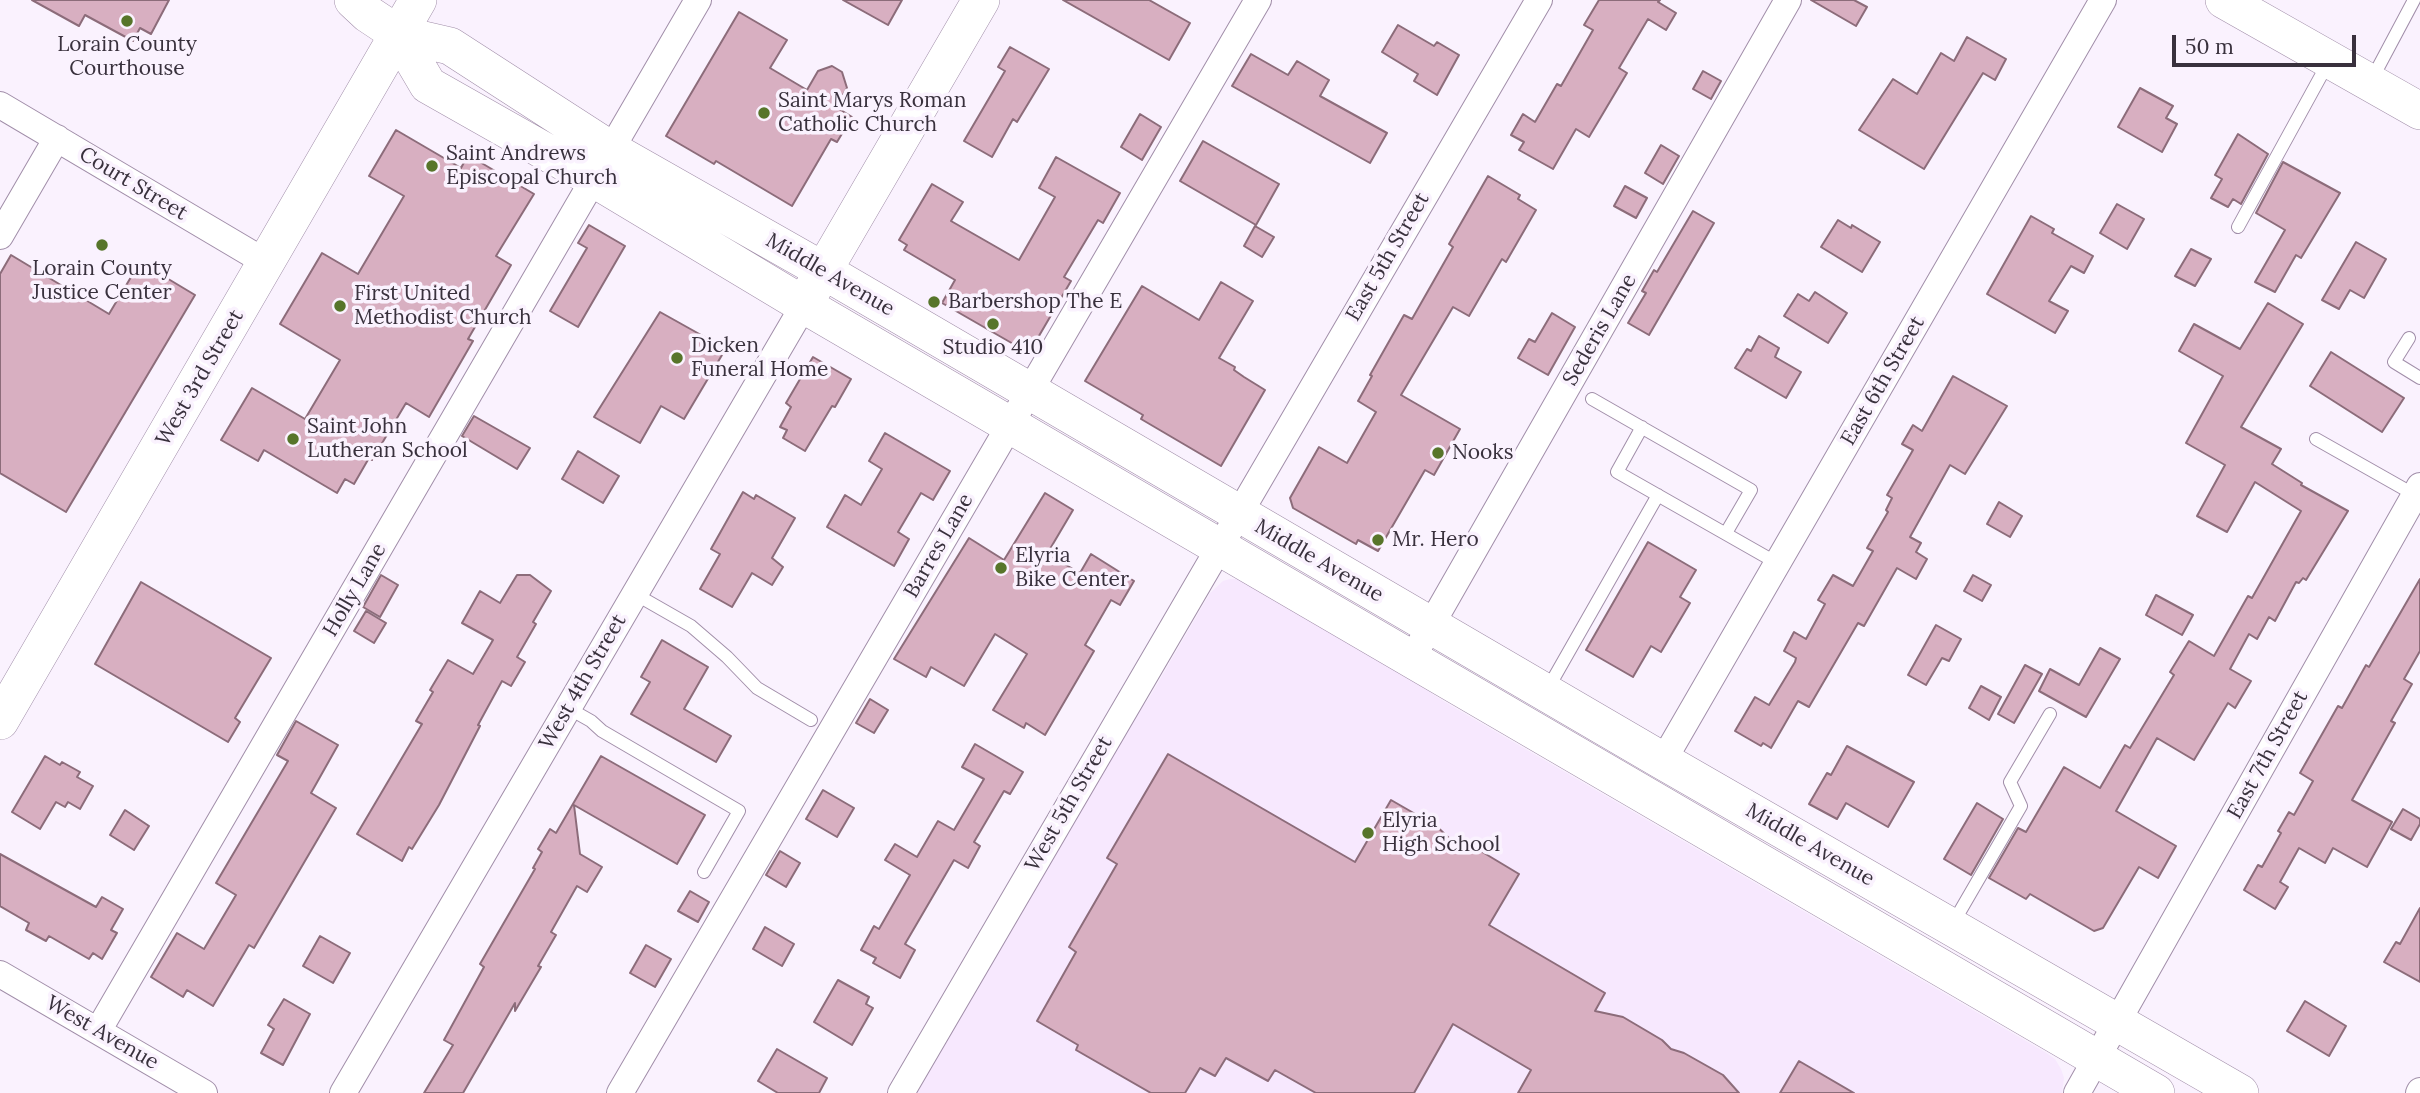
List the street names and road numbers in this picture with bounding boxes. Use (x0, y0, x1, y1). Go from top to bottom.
street label: Court Street (74, 142, 192, 226)
street label: East 5th Street (1341, 188, 1435, 326)
street label: Middle Avenue (761, 228, 899, 322)
street label: Sederis Lane (1558, 270, 1642, 390)
street label: West 3rd Street (151, 305, 249, 451)
street label: East 6th Street (1836, 312, 1930, 450)
street label: Barres Lane (899, 489, 979, 603)
street label: Middle Avenue (1250, 514, 1388, 608)
street label: Holly Lane (318, 539, 392, 641)
street label: West 4th Street (534, 610, 632, 754)
street label: East 7th Street (2222, 686, 2314, 824)
street label: West 5th Street (1020, 732, 1118, 876)
street label: Middle Avenue (1741, 798, 1879, 892)
street label: West Avenue (41, 991, 163, 1075)

